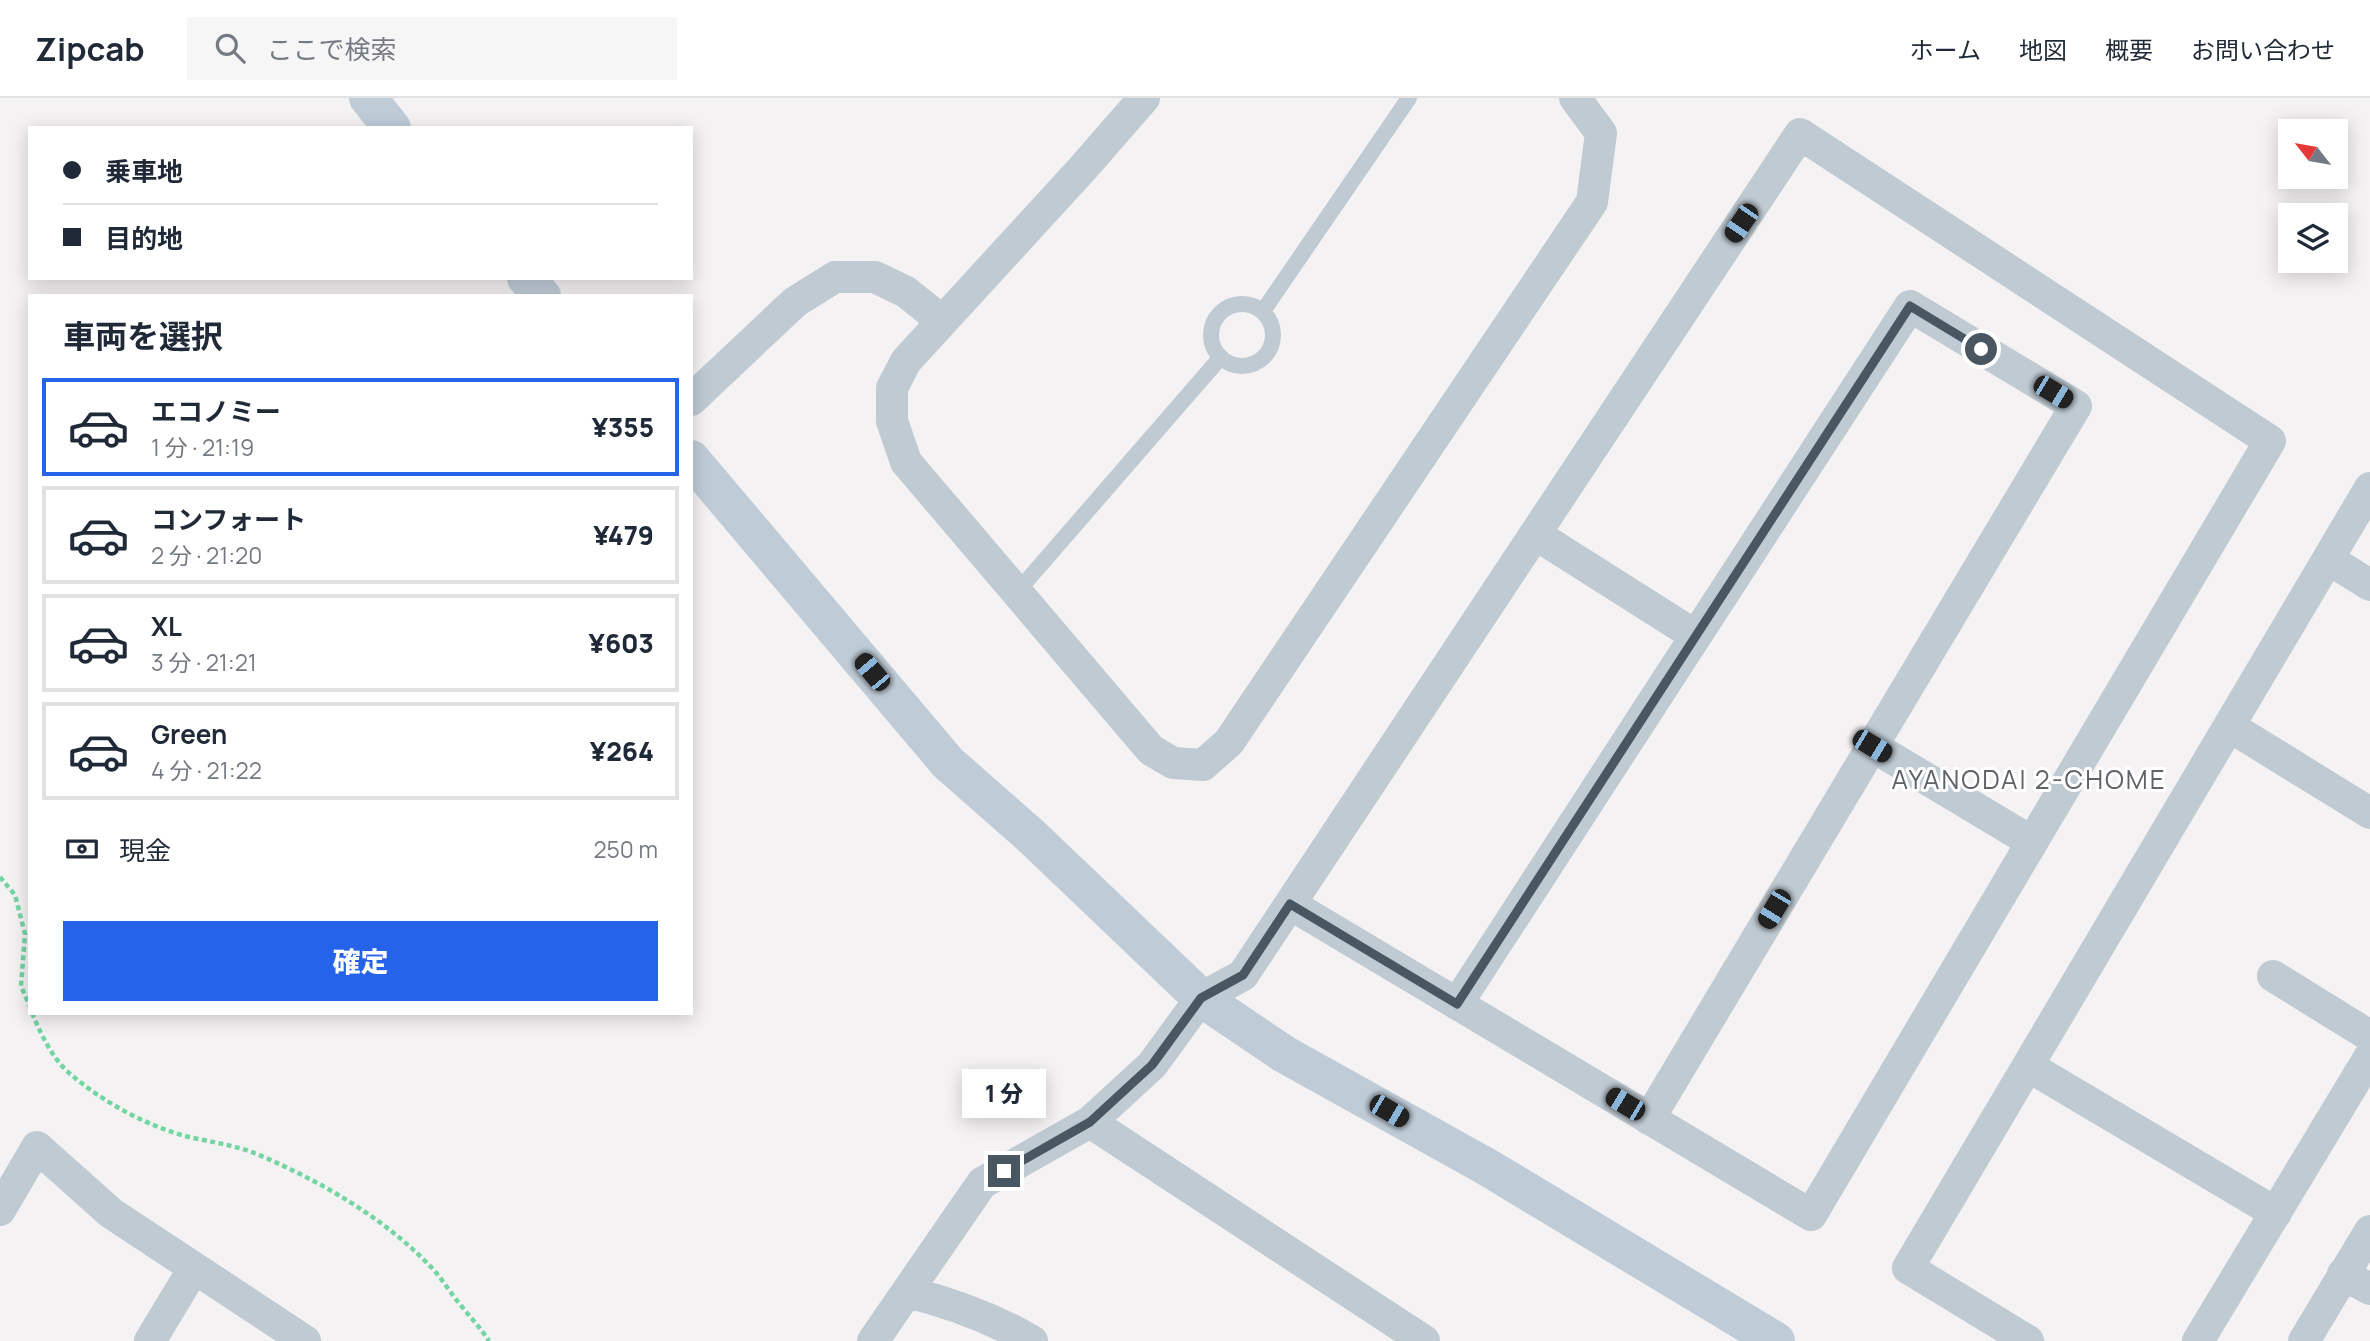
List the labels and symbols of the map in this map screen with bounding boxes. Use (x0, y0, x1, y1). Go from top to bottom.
north arrow (2278, 119, 2348, 189)
car (1721, 200, 1762, 246)
route start (1965, 333, 1997, 365)
car (2030, 372, 2077, 412)
car (851, 649, 894, 695)
car (1849, 726, 1896, 766)
district label: AYANODAI 2-CHOME (1892, 761, 2166, 797)
car (1755, 886, 1794, 932)
callout: 1 分 (962, 1070, 1046, 1118)
car (1602, 1084, 1649, 1124)
car (1366, 1091, 1413, 1131)
route end (988, 1155, 1020, 1187)

